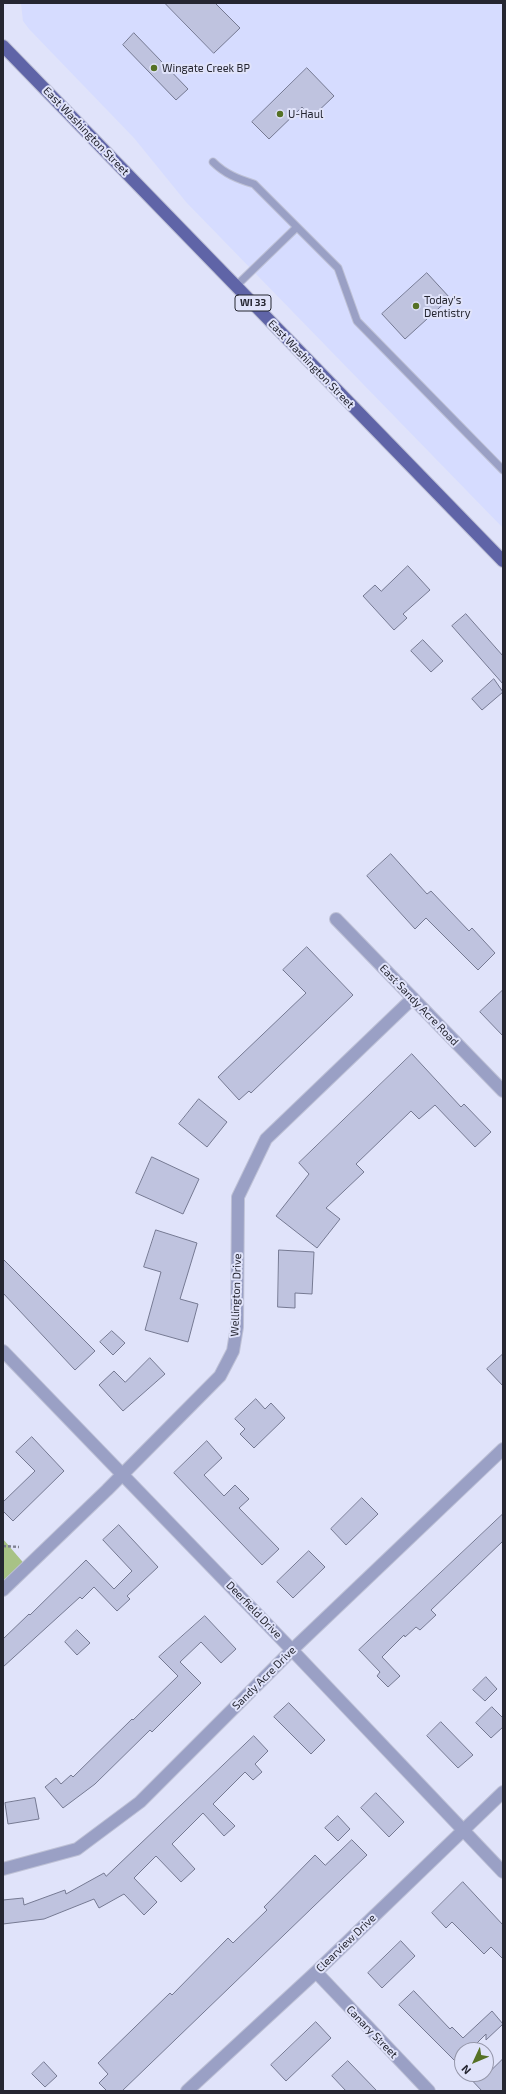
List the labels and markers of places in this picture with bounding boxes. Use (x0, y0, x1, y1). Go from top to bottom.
place label: Wingate Creek BP (162, 61, 250, 75)
marker: Wingate Creek BP (149, 63, 159, 73)
place label: U-Haul (288, 107, 323, 121)
marker: U-Haul (275, 109, 285, 119)
place label: Today's Dentistry (424, 293, 471, 319)
marker: Today's Dentistry (411, 301, 421, 311)

